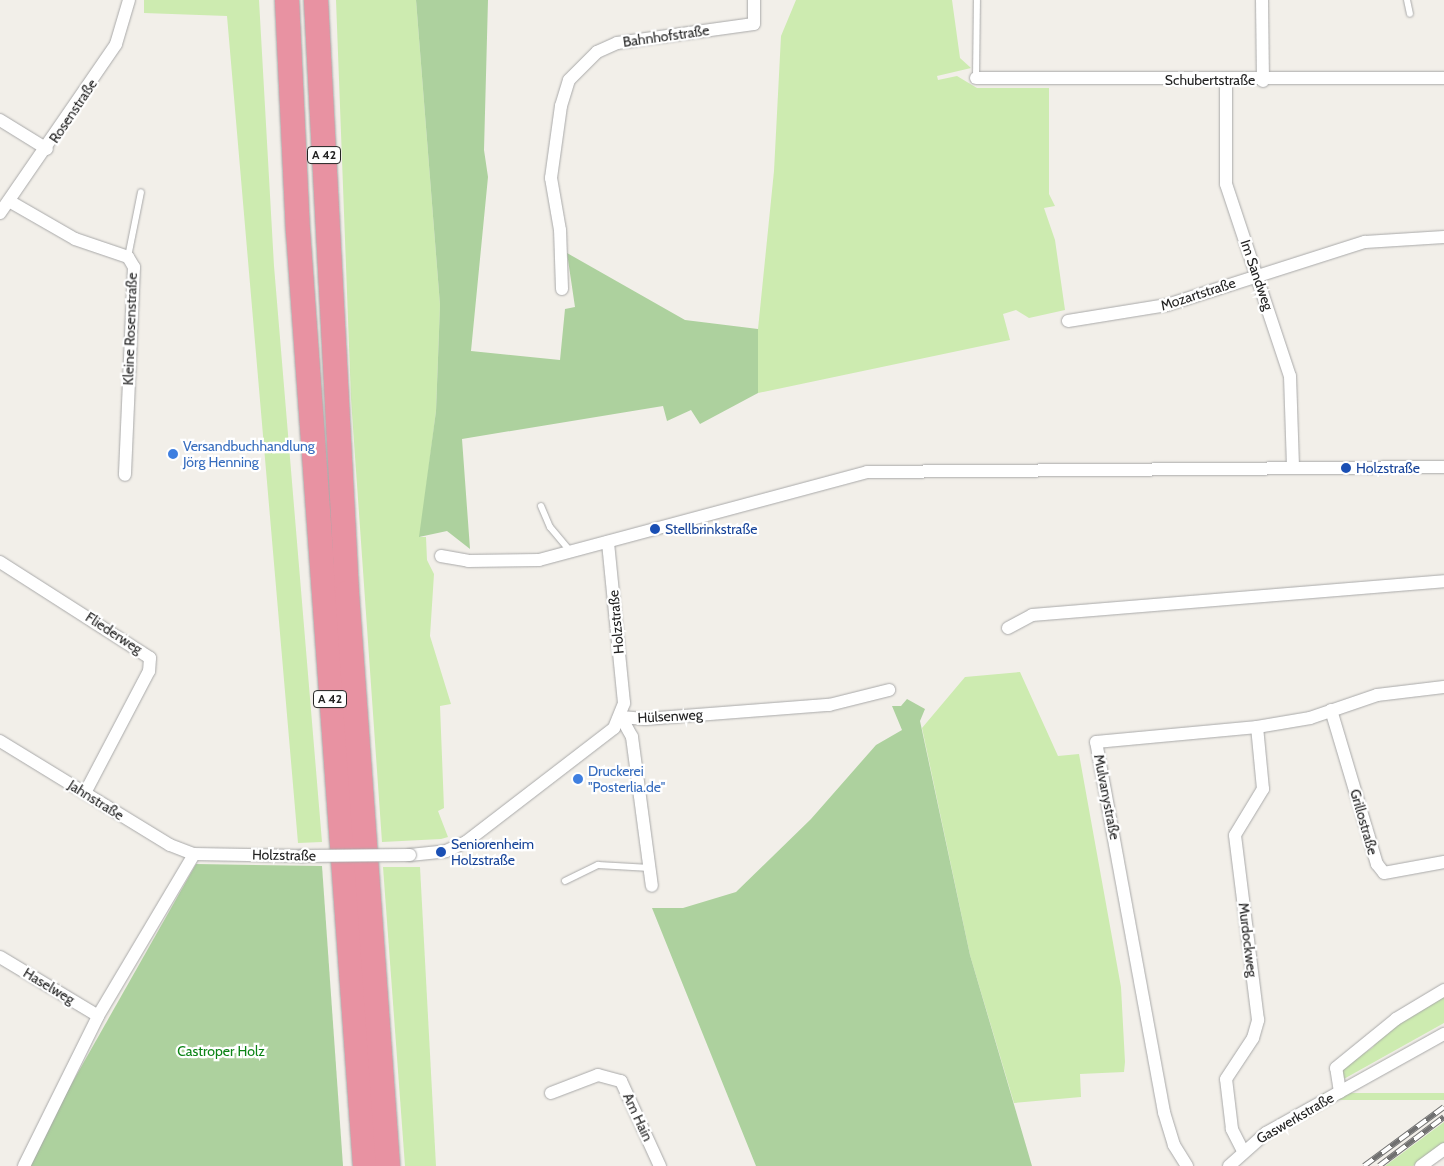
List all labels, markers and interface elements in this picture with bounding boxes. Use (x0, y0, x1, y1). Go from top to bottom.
street label: Bahnhofstraße (622, 22, 710, 50)
street label: Schubertstraße (1165, 72, 1255, 88)
street label: Rosenstraße (46, 76, 100, 146)
road number: A 42 (306, 146, 342, 164)
street label: Im Sandweg (1237, 237, 1277, 313)
street label: Kleine Rosenstraße (120, 272, 140, 386)
street label: Mozartstraße (1158, 274, 1238, 314)
place label: Versandbuchhandlung Jörg Henning (183, 438, 315, 471)
marker: Versandbuchhandlung Jörg Henning (167, 448, 179, 460)
place label: Holzstraße (1356, 460, 1420, 476)
marker: Holzstraße (1340, 462, 1352, 474)
place label: Stellbrinkstraße (665, 521, 757, 537)
marker: Stellbrinkstraße (649, 523, 661, 535)
street label: Holzstraße (605, 589, 627, 655)
street label: Fliederweg (82, 608, 146, 658)
road number: A 42 (312, 690, 348, 709)
street label: Hülsenweg (637, 706, 703, 726)
street label: Mulvanystraße (1090, 753, 1124, 841)
place label: Druckerei "Posterlia.de" (588, 763, 665, 796)
marker: Druckerei "Posterlia.de" (572, 773, 584, 785)
street label: Jahnstraße (65, 776, 127, 824)
street label: Grillostraße (1347, 787, 1381, 857)
place label: Seniorenheim Holzstraße (451, 836, 534, 869)
street label: Holzstraße (252, 846, 316, 864)
marker: Seniorenheim Holzstraße (435, 846, 447, 858)
street label: Murdockweg (1235, 902, 1261, 978)
street label: Haselweg (20, 964, 78, 1008)
park label: Castroper Holz (177, 1043, 265, 1059)
street label: Gaswerkstraße (1253, 1089, 1337, 1147)
street label: Am Hain (620, 1090, 656, 1144)

